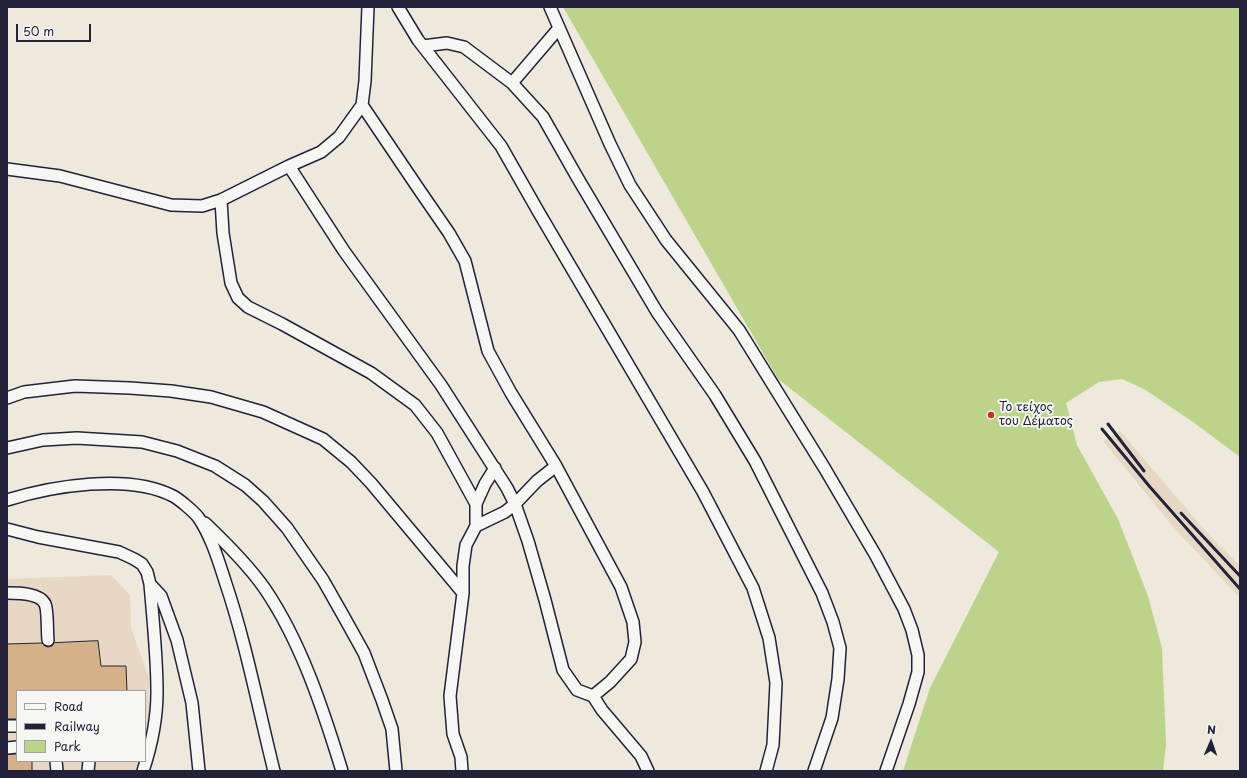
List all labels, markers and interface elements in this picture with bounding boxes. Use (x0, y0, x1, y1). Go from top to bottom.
scale bar (18, 16, 93, 42)
text: 50 m (23, 22, 54, 40)
place label: Το τείχος του Δέματος (999, 401, 1073, 429)
marker: Το τείχος του Δέματος (986, 410, 996, 420)
legend (16, 690, 146, 762)
text: Road (54, 697, 83, 715)
text: Railway (54, 717, 100, 735)
text: N (1207, 721, 1216, 738)
north arrow (1191, 722, 1231, 762)
text: Park (54, 737, 81, 755)

